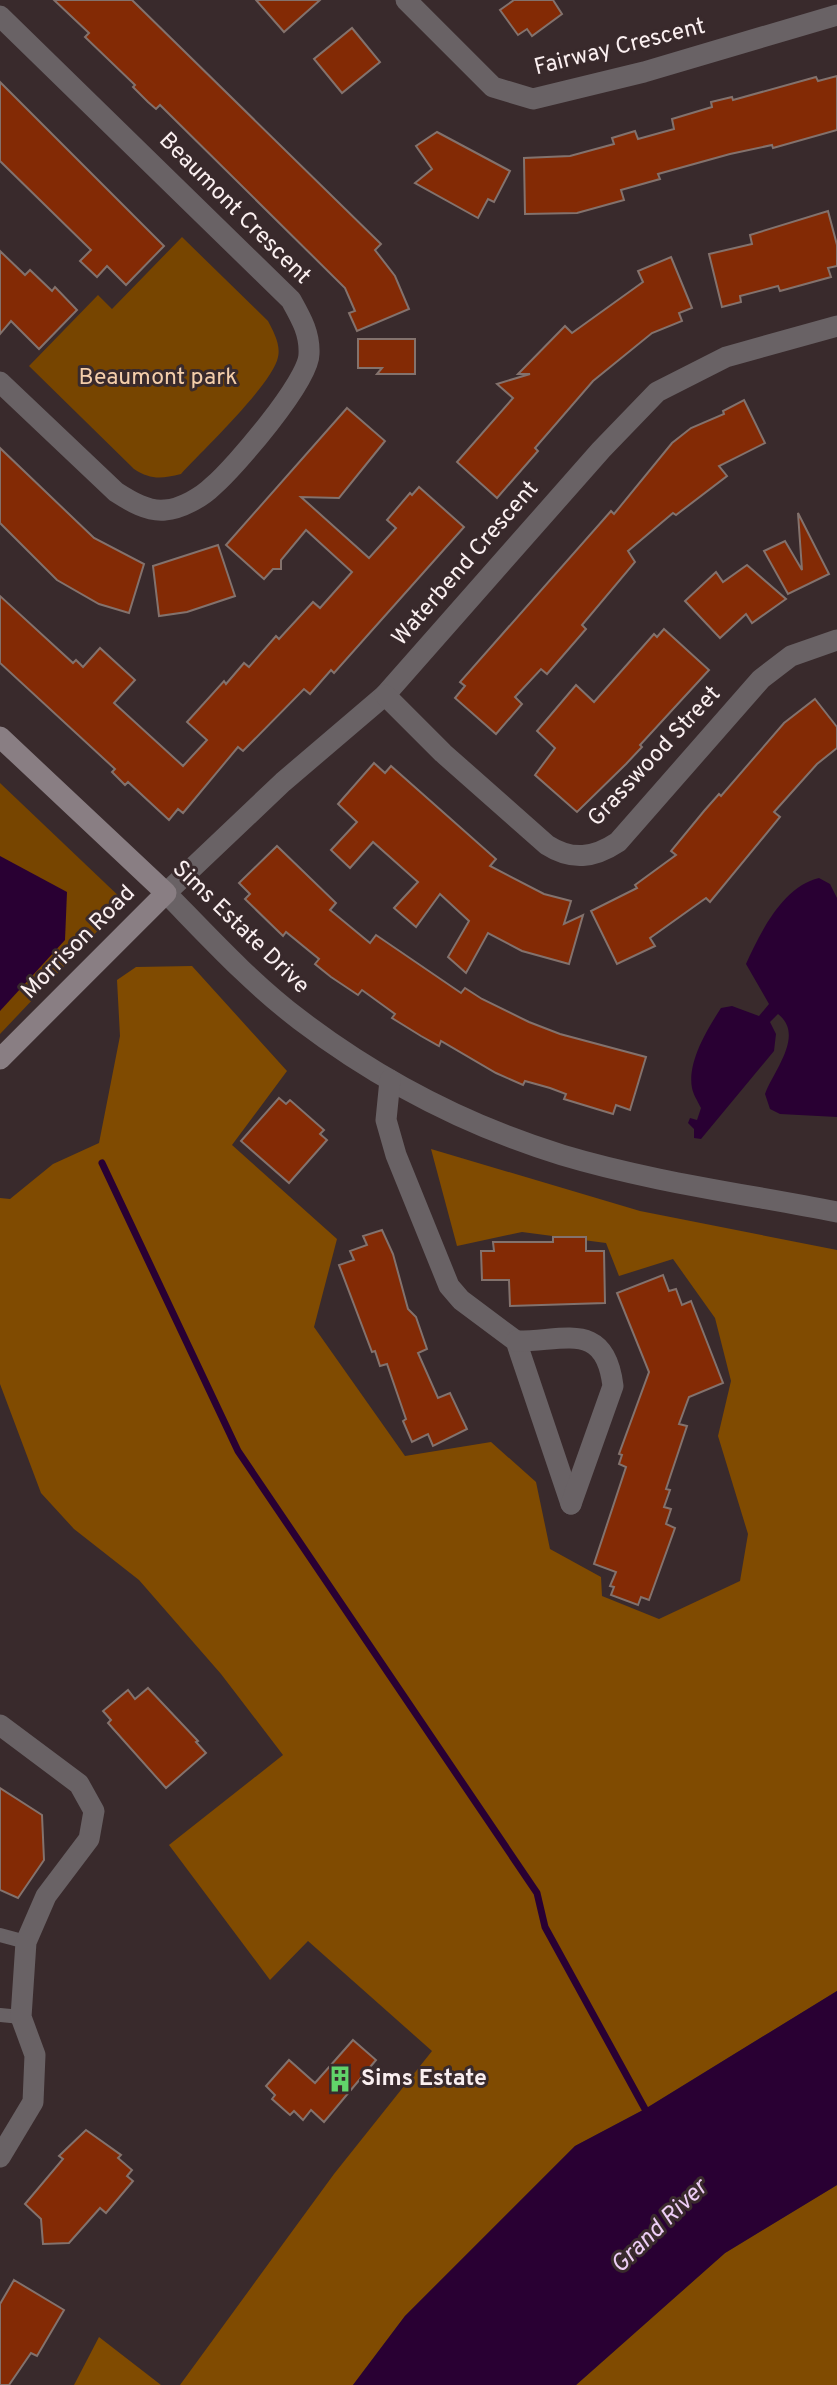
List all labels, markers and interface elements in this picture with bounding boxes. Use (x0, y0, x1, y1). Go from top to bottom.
street label: Fairway Crescent (531, 13, 709, 83)
street label: Beaumont Crescent (152, 127, 316, 291)
park label: Beaumont park (79, 364, 237, 393)
street label: Waterbend Crescent (386, 475, 546, 653)
street label: Grasswood Street (582, 681, 728, 833)
street label: Sims Estate Drive (165, 855, 315, 1001)
street label: Morrison Road (16, 880, 142, 1006)
building icon: Sims Estate (325, 2064, 355, 2094)
place label: Sims Estate (361, 2065, 487, 2094)
water label: Grand River (605, 2172, 716, 2280)

